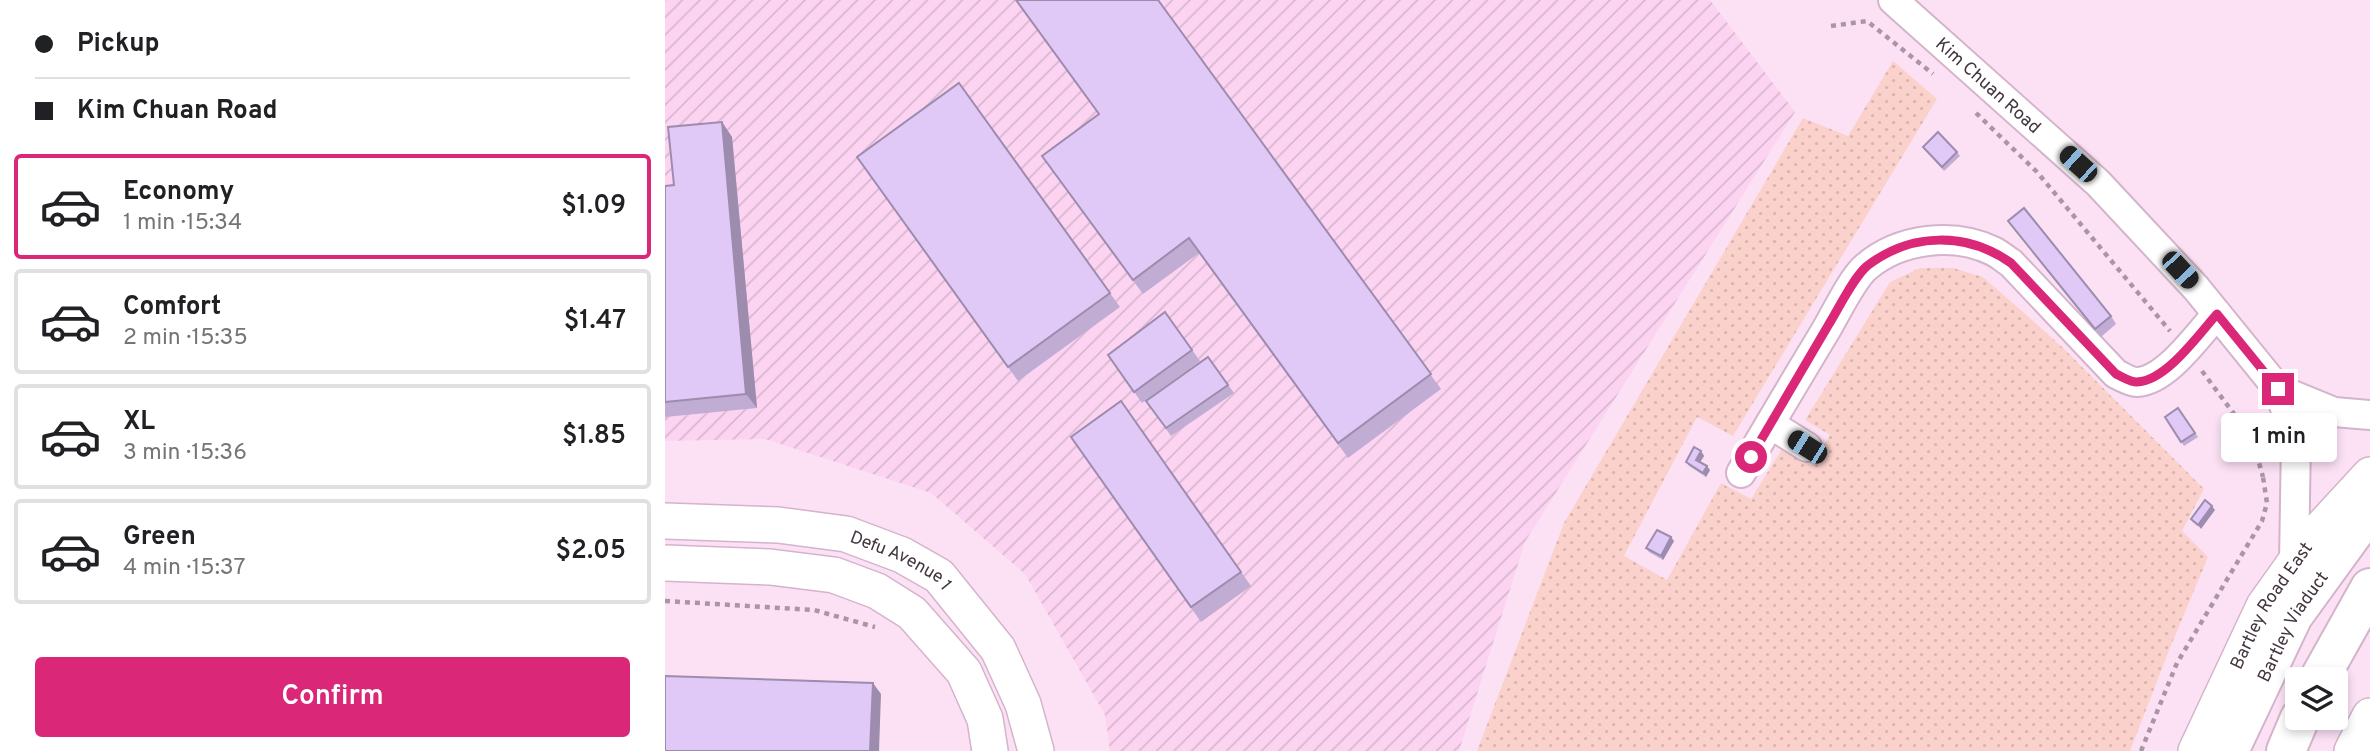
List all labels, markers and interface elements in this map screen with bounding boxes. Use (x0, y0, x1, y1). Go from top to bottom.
text: Pickup (77, 28, 160, 61)
street label: Kim Chuan Road (1930, 33, 2045, 139)
text: Kim Chuan Road (77, 95, 278, 128)
car (2056, 142, 2101, 186)
icon: car (39, 175, 102, 238)
text: Economy (123, 176, 234, 209)
text: $1.09 (561, 190, 626, 223)
text: 1 min · 15:34 (123, 209, 242, 238)
car (2158, 247, 2203, 293)
icon: car (39, 290, 102, 353)
text: Comfort (123, 291, 221, 324)
text: $1.47 (564, 305, 626, 338)
text: 2 min · 15:35 (123, 324, 248, 353)
route end (2262, 373, 2294, 405)
icon: car (39, 405, 102, 468)
text: XL (123, 406, 155, 439)
callout: 1 min (2220, 414, 2336, 462)
text: $1.85 (562, 420, 626, 453)
text: 1 min (2252, 423, 2306, 452)
car (1784, 427, 1831, 467)
text: 3 min · 15:36 (123, 439, 247, 468)
route start (1735, 441, 1767, 473)
icon: car (39, 520, 102, 583)
text: Green (123, 521, 196, 554)
street label: Defu Avenue 1 (846, 527, 956, 596)
text: $2.05 (555, 535, 626, 568)
street label: Bartley Road East (2226, 538, 2319, 673)
text: 4 min · 15:37 (123, 554, 245, 583)
street label: Bartley Viaduct (2253, 567, 2335, 686)
button: Confirm (35, 657, 630, 737)
map controls (2285, 667, 2348, 730)
button: layers (2285, 667, 2348, 730)

